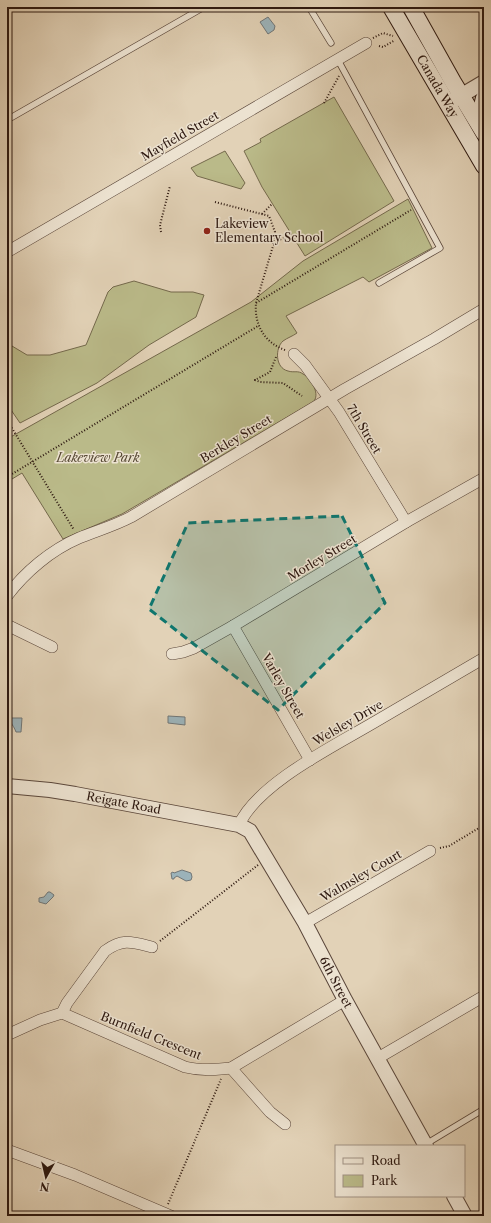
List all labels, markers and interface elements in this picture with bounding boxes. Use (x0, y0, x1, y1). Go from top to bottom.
street label: Canada Way (414, 52, 462, 121)
street label: Mayfield Street (138, 107, 222, 164)
place label: Lakeview Elementary School (215, 216, 324, 245)
marker: Lakeview Elementary School (202, 226, 212, 236)
street label: 7th Street (344, 401, 385, 457)
street label: Berkley Street (197, 411, 275, 466)
park label: Lakeview Park (55, 450, 140, 465)
street label: Morley Street (285, 531, 360, 584)
street label: Varley Street (258, 650, 308, 722)
street label: Welsley Drive (309, 696, 386, 749)
street label: Reigate Road (85, 788, 163, 817)
street label: Walmsley Court (317, 846, 405, 905)
street label: 6th Street (317, 954, 356, 1011)
street label: Burnfield Crescent (99, 1008, 205, 1063)
legend (335, 1145, 465, 1197)
text: Road (371, 1153, 401, 1168)
north arrow (26, 1157, 66, 1197)
text: Park (371, 1173, 398, 1188)
text: N (38, 1179, 50, 1194)

